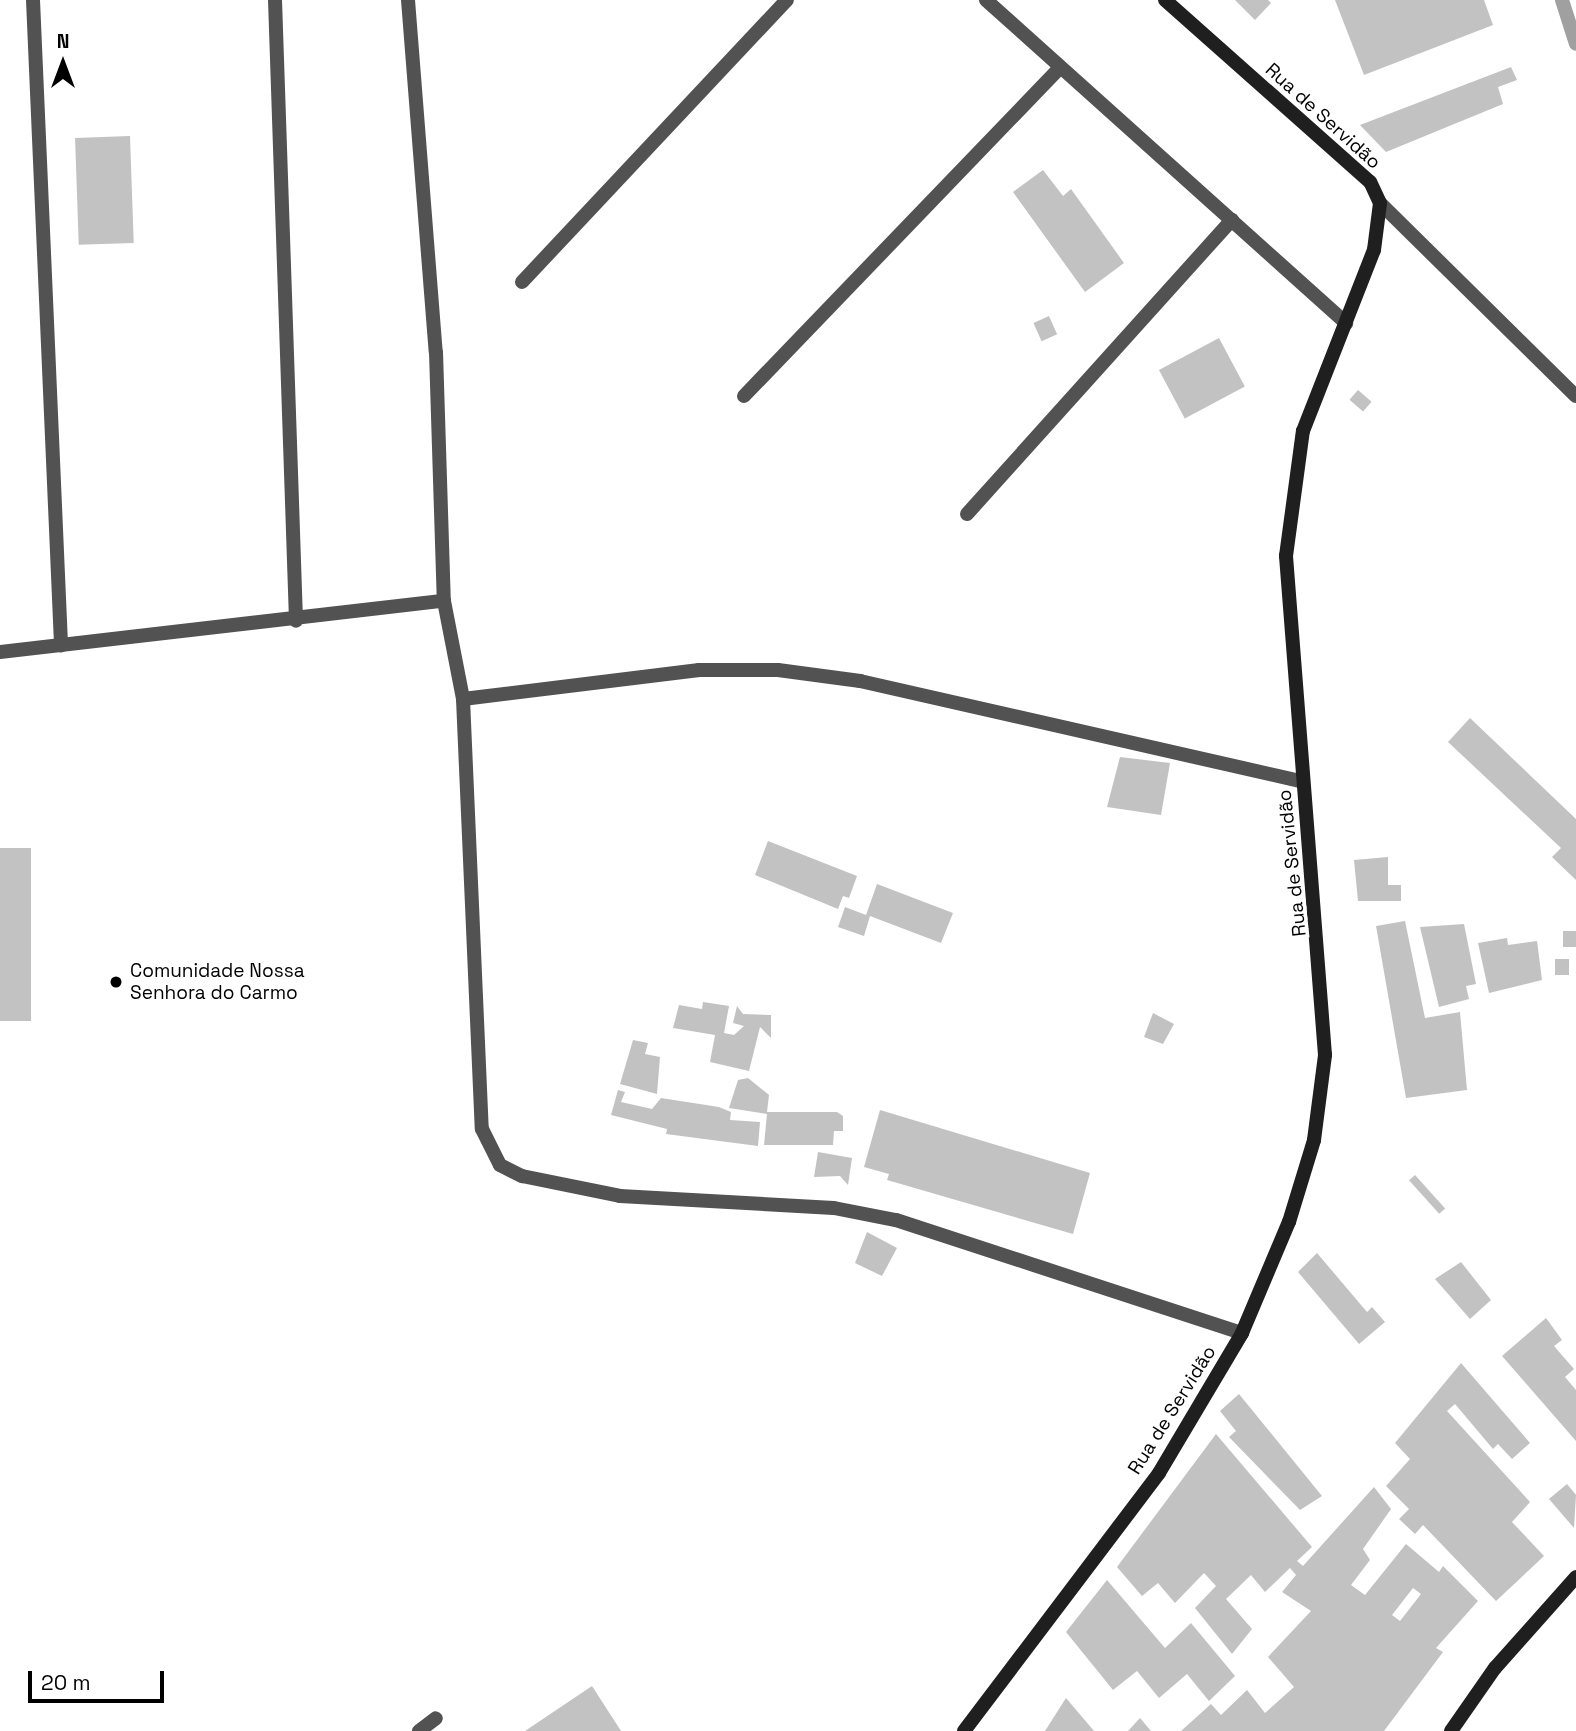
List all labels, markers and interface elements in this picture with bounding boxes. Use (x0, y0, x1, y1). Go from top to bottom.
north arrow (28, 28, 98, 98)
text: N (57, 29, 69, 54)
street label: Rua de Servidão (1261, 58, 1385, 174)
street label: Rua de Servidão (1273, 789, 1311, 937)
place label: Comunidade Nossa Senhora do Carmo (130, 960, 305, 1004)
marker: Comunidade Nossa Senhora do Carmo (108, 974, 124, 990)
street label: Rua de Servidão (1123, 1341, 1221, 1479)
scale bar (32, 1658, 168, 1702)
text: 20 m (41, 1669, 91, 1696)

